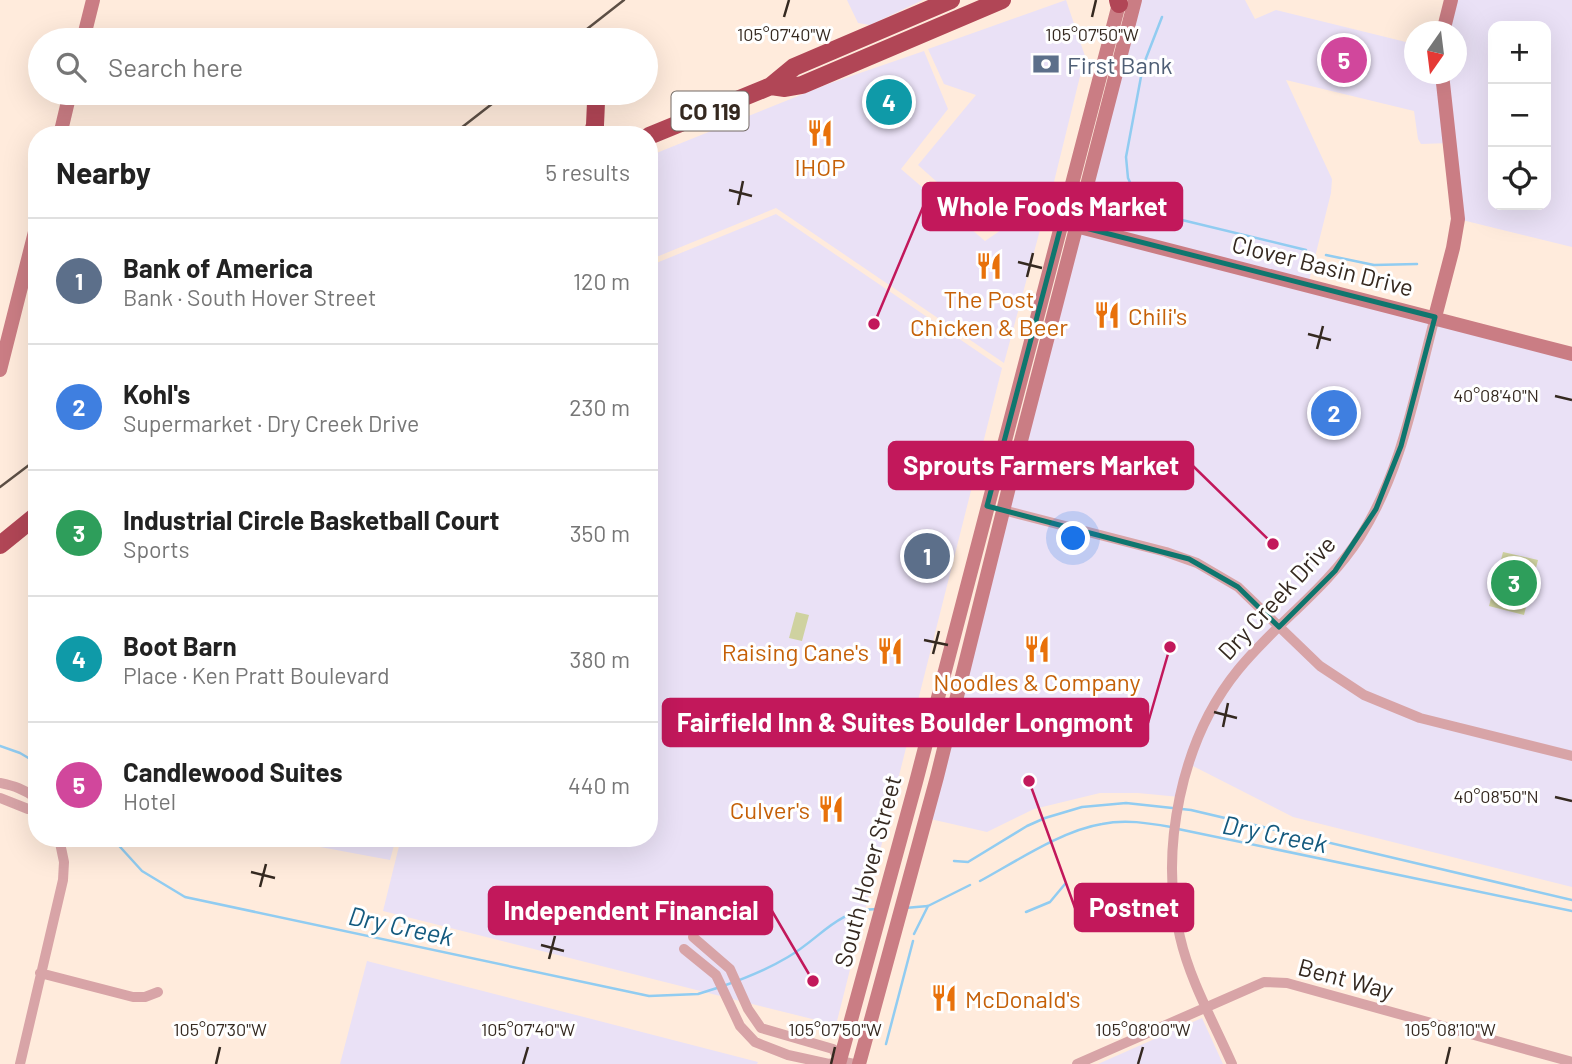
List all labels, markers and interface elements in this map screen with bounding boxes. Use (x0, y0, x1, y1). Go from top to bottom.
north arrow (1404, 21, 1467, 84)
map controls (1488, 21, 1551, 210)
button: + (1488, 21, 1551, 84)
text: 105°07'40"W (737, 23, 831, 45)
text: 105°07'50"W (1045, 23, 1139, 45)
search box (28, 28, 658, 105)
pin: 5 (1321, 34, 1367, 86)
icon: search (52, 48, 90, 86)
bank icon: First Bank (1031, 49, 1061, 79)
place label: First Bank (1067, 50, 1173, 79)
text: Search here (108, 51, 243, 82)
pin: 4 (866, 76, 912, 128)
button: − (1488, 84, 1551, 147)
road number: CO 119 (672, 92, 748, 130)
restaurant icon: IHOP (805, 118, 835, 148)
button: locate (1488, 147, 1551, 210)
place label: IHOP (795, 152, 845, 181)
text: Nearby (56, 154, 151, 190)
text: 5 results (545, 158, 630, 186)
callout: Whole Foods Market (923, 183, 1182, 230)
text: Whole Foods Market (937, 190, 1168, 221)
street label: Clover Basin Drive (1229, 228, 1417, 302)
restaurant icon: The Post Chicken & Beer (974, 251, 1004, 281)
text: Bank of America (123, 252, 313, 283)
text: 1 (75, 267, 83, 295)
text: 120 m (573, 267, 630, 295)
text: Bank · South Hover Street (123, 283, 376, 311)
place label: The Post Chicken & Beer (910, 284, 1068, 341)
restaurant icon: Chili's (1092, 300, 1122, 330)
place label: Chili's (1128, 301, 1187, 330)
text: Kohl's (123, 378, 190, 409)
text: 40°08'40"N (1453, 384, 1539, 406)
pin: 2 (1311, 387, 1357, 439)
text: 2 (73, 393, 85, 421)
text: 230 m (569, 393, 630, 421)
text: Supermarket · Dry Creek Drive (123, 409, 419, 437)
callout: Sprouts Farmers Market (889, 442, 1193, 489)
text: Sprouts Farmers Market (903, 449, 1179, 480)
text: Industrial Circle Basketball Court (123, 504, 499, 535)
text: 3 (73, 519, 85, 547)
text: 350 m (570, 519, 630, 547)
your location (1056, 521, 1090, 555)
street label: Dry Creek Drive (1211, 529, 1341, 665)
pin: 1 (904, 530, 950, 582)
text: Sports (123, 535, 190, 563)
pin: 3 (1491, 557, 1537, 609)
text: Boot Barn (123, 630, 237, 661)
restaurant icon: Noodles & Company (1022, 634, 1052, 664)
restaurant icon: Raising Cane's (875, 636, 905, 666)
place label: Raising Cane's (722, 637, 869, 666)
text: 4 (72, 645, 86, 673)
text: 380 m (570, 645, 630, 673)
text: Place · Ken Pratt Boulevard (123, 661, 390, 689)
place label: Noodles & Company (933, 667, 1141, 696)
callout: Fairfield Inn & Suites Boulder Longmont (663, 699, 1148, 746)
text: Fairfield Inn & Suites Boulder Longmont (677, 706, 1133, 737)
text: Candlewood Suites (123, 756, 343, 787)
text: 5 (73, 771, 85, 799)
text: 440 m (568, 771, 630, 799)
street label: South Hover Street (827, 772, 907, 970)
text: 40°08'50"N (1453, 785, 1539, 807)
text: Hotel (123, 787, 176, 815)
restaurant icon: Culver's (816, 794, 846, 824)
place label: Culver's (730, 795, 810, 824)
water label: Dry Creek (1220, 808, 1330, 858)
callout: Postnet (1075, 884, 1193, 931)
callout: Independent Financial (489, 887, 772, 934)
text: Postnet (1089, 891, 1179, 922)
text: Independent Financial (503, 894, 759, 925)
water label: Dry Creek (346, 899, 456, 951)
street label: Bent Way (1295, 951, 1397, 1005)
restaurant icon: McDonald's (929, 983, 959, 1013)
place label: McDonald's (965, 984, 1080, 1013)
text: 105°07'30"W (173, 1018, 267, 1040)
text: 105°07'40"W (481, 1018, 575, 1040)
text: 105°07'50"W (788, 1018, 882, 1040)
text: 105°08'00"W (1095, 1018, 1191, 1040)
text: 105°08'10"W (1404, 1018, 1496, 1040)

